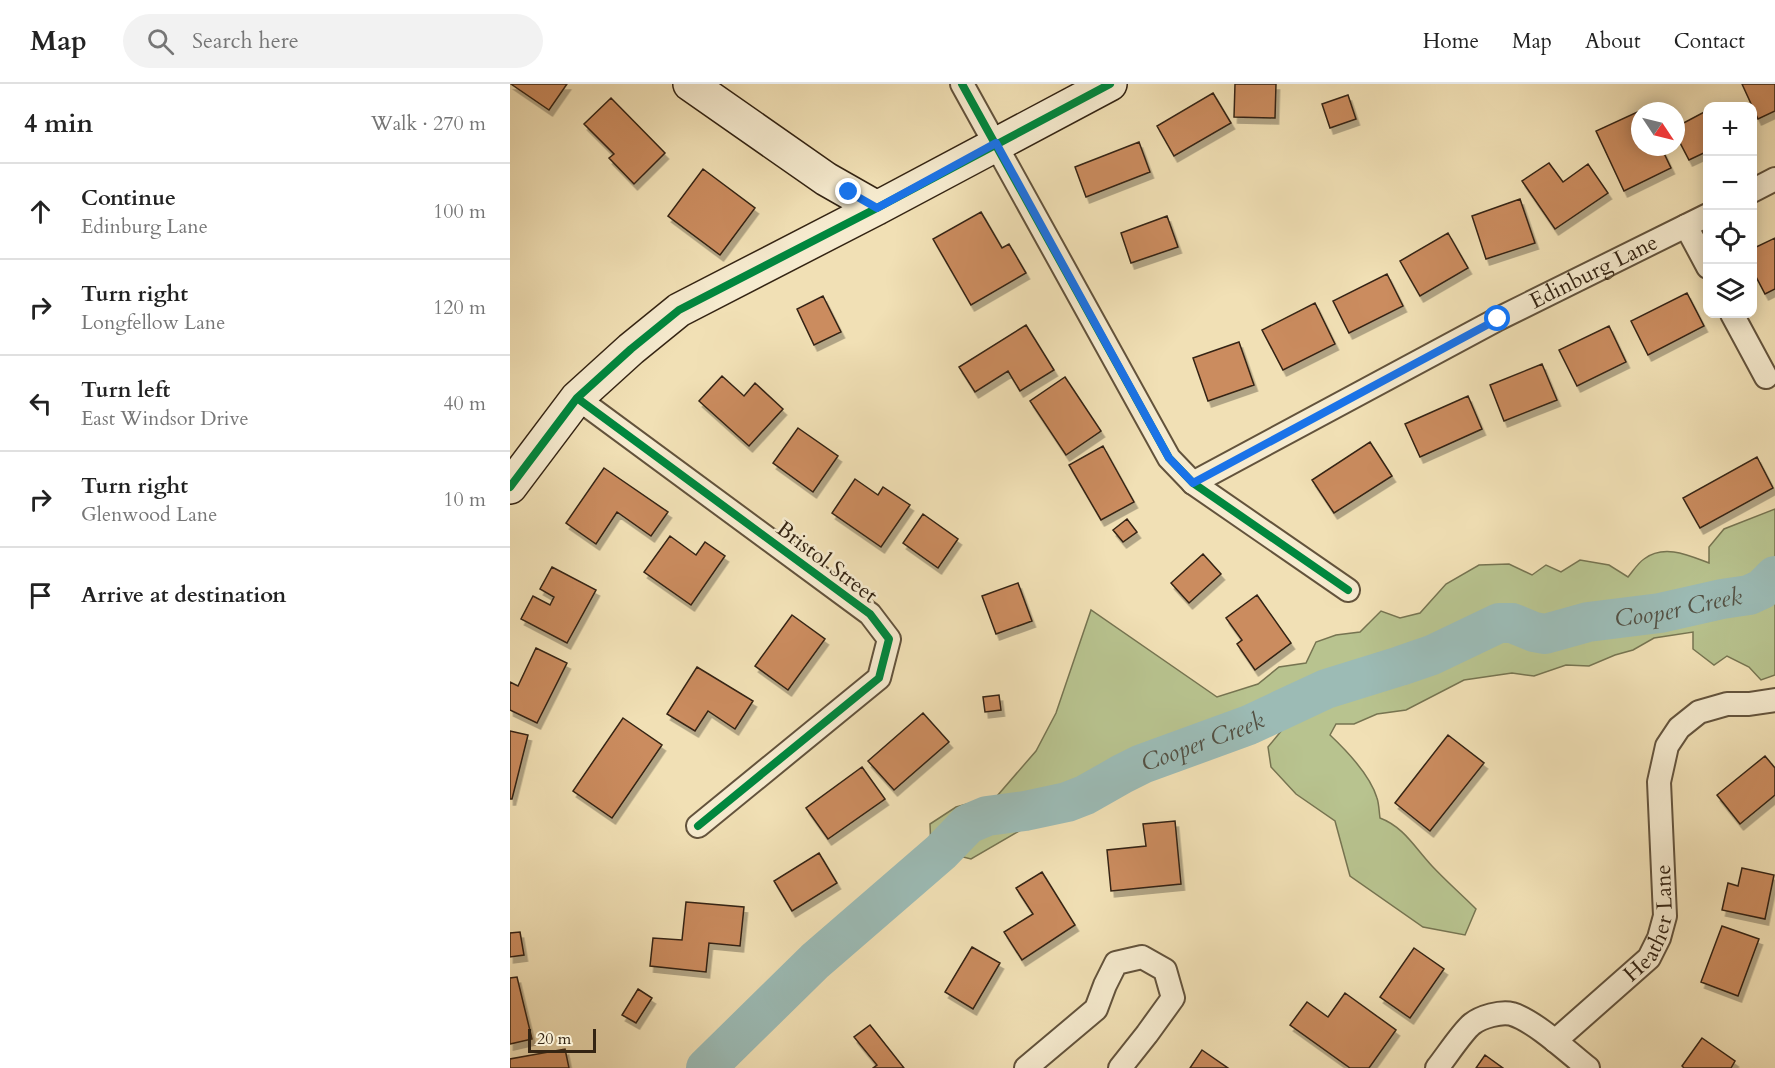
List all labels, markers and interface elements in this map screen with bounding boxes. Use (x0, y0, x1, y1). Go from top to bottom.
search box (123, 14, 543, 68)
text: Map (30, 22, 87, 60)
icon: search (144, 25, 177, 58)
text: Search here (192, 26, 299, 56)
text: Home (1423, 27, 1479, 56)
text: Map (1512, 27, 1552, 56)
text: About (1585, 27, 1641, 56)
text: Contact (1674, 27, 1745, 56)
north arrow (1631, 102, 1685, 156)
map controls (1703, 102, 1757, 318)
button: + (1703, 102, 1757, 156)
text: 4 min (24, 106, 93, 141)
text: Walk · 270 m (371, 110, 486, 137)
button: − (1703, 156, 1757, 210)
route end (835, 178, 861, 204)
text: Continue (81, 183, 176, 213)
icon: ahead (24, 195, 57, 228)
text: 100 m (433, 198, 486, 225)
button: locate (1703, 210, 1757, 264)
text: Edinburg Lane (81, 213, 208, 240)
street label: Edinburg Lane (1524, 227, 1663, 316)
button: layers (1703, 264, 1757, 318)
text: Turn right (81, 279, 188, 309)
icon: right (24, 291, 57, 324)
text: 120 m (433, 294, 486, 321)
route start (1484, 305, 1510, 331)
text: Longfellow Lane (81, 309, 225, 336)
text: Turn left (81, 375, 170, 405)
icon: left (24, 387, 57, 420)
text: 40 m (443, 390, 486, 417)
text: East Windsor Drive (81, 405, 249, 432)
text: Turn right (81, 471, 188, 501)
icon: right (24, 483, 57, 516)
text: 10 m (443, 486, 486, 513)
text: Glenwood Lane (81, 501, 217, 528)
street label: Bristol Street (770, 514, 884, 610)
icon: arrive (24, 579, 57, 612)
text: Arrive at destination (81, 580, 286, 610)
water label: Cooper Creek (1613, 580, 1744, 635)
water label: Cooper Creek (1136, 704, 1270, 779)
street label: Heather Lane (1617, 864, 1680, 989)
scale bar (528, 1026, 596, 1054)
text: 20 m (537, 1028, 571, 1050)

